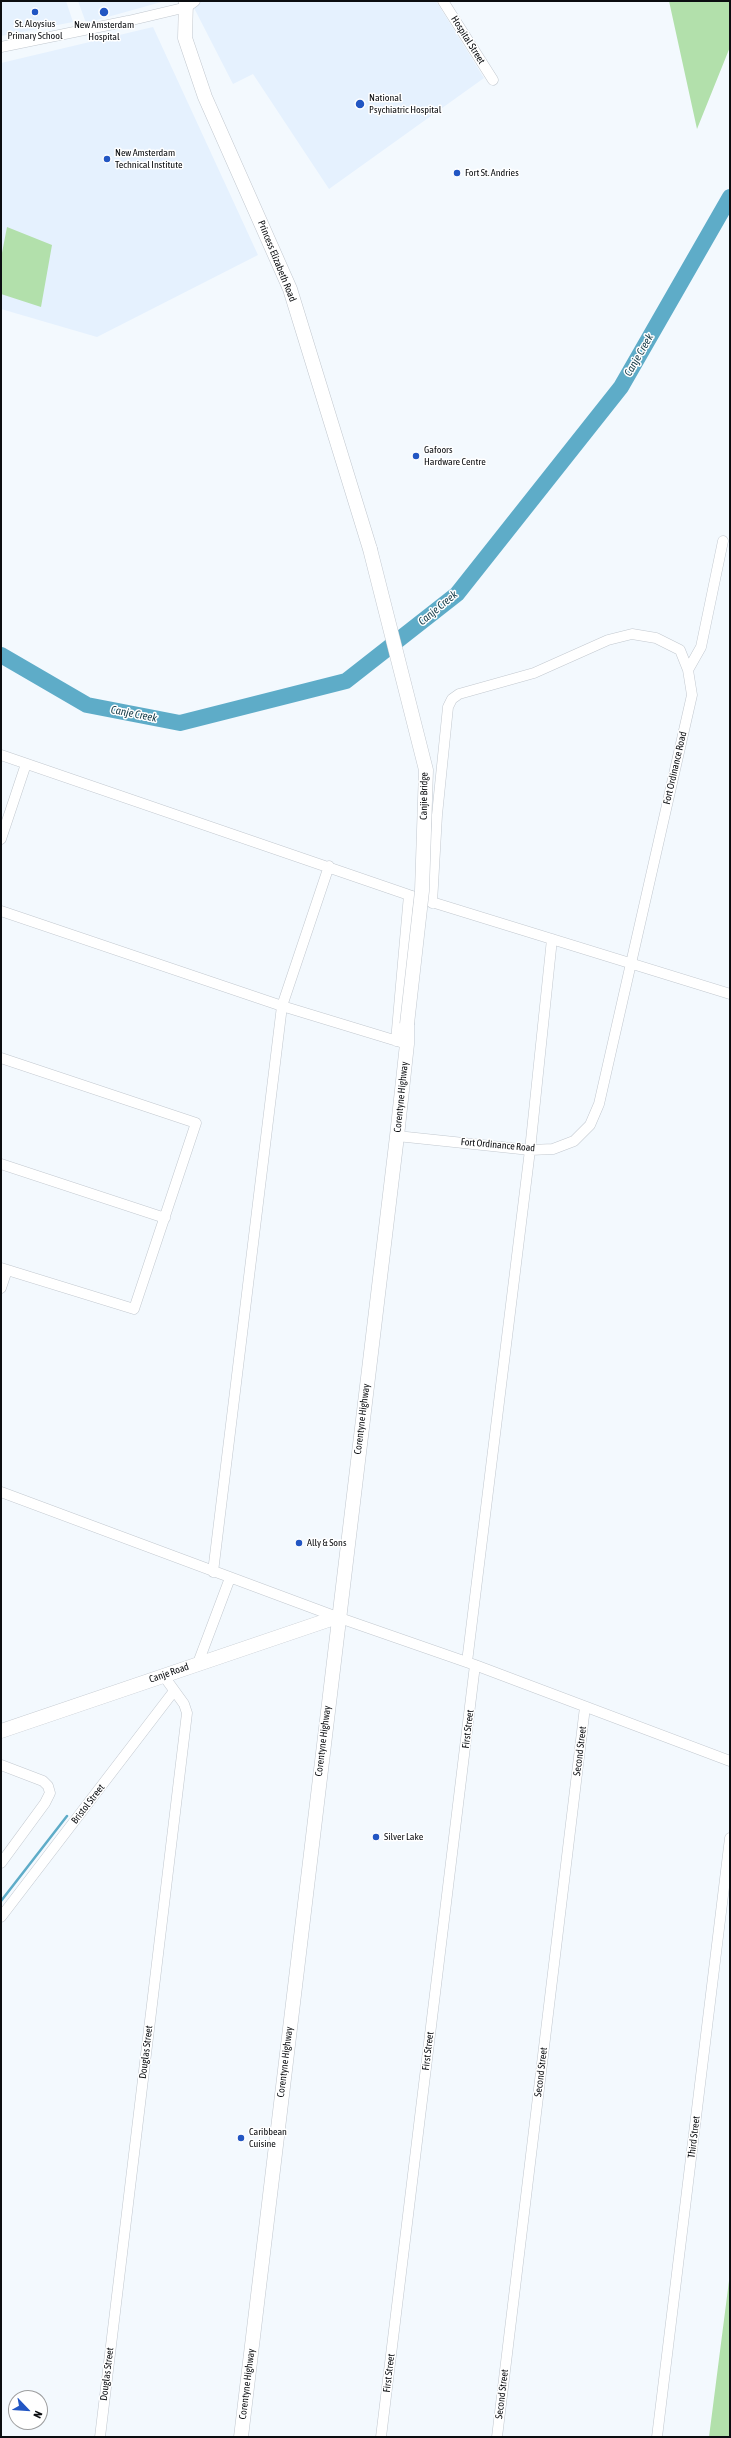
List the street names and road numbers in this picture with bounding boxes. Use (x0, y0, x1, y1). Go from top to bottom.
street label: Hospital Street (448, 14, 488, 66)
street label: Princess Elizabeth Road (255, 219, 299, 303)
street label: Fort Ordinance Road (661, 730, 689, 806)
street label: Canjie Bridge (418, 772, 430, 820)
street label: Corentyne Highway (391, 1061, 411, 1133)
street label: Fort Ordinance Road (460, 1136, 536, 1154)
street label: Corentyne Highway (352, 1383, 372, 1455)
street label: Canje Road (148, 1661, 190, 1685)
street label: Corentyne Highway (313, 1705, 333, 1777)
street label: First Street (460, 1709, 476, 1749)
street label: Second Street (571, 1725, 589, 1777)
street label: Bristol Street (69, 1782, 107, 1826)
street label: Douglas Street (137, 2025, 155, 2079)
street label: Corentyne Highway (275, 2026, 295, 2098)
street label: First Street (420, 2031, 436, 2071)
street label: Second Street (532, 2046, 550, 2098)
street label: Third Street (685, 2115, 703, 2159)
street label: Douglas Street (98, 2347, 116, 2401)
street label: Corentyne Highway (237, 2348, 257, 2420)
street label: First Street (381, 2353, 397, 2393)
street label: Second Street (493, 2368, 511, 2420)

